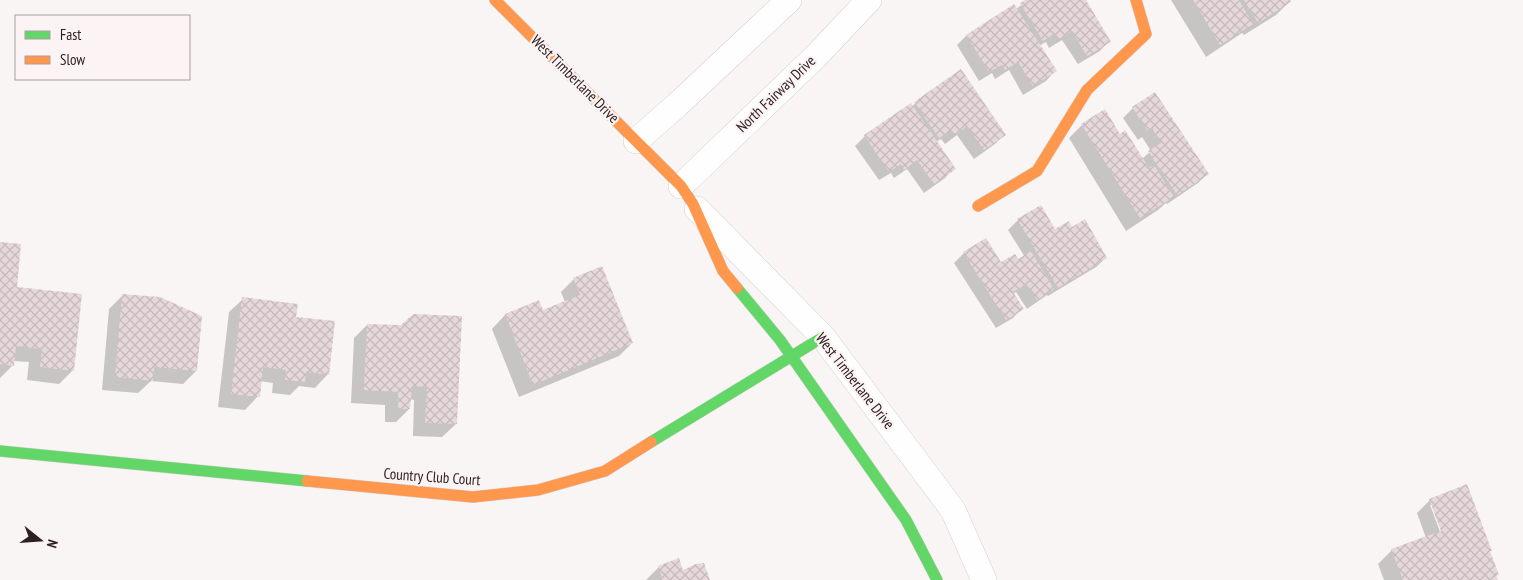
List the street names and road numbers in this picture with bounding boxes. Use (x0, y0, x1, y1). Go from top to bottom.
street label: West Timberlane Drive (527, 31, 623, 127)
street label: North Fairway Drive (732, 51, 819, 136)
street label: West Timberlane Drive (812, 329, 899, 433)
street label: Country Club Court (383, 464, 481, 489)

